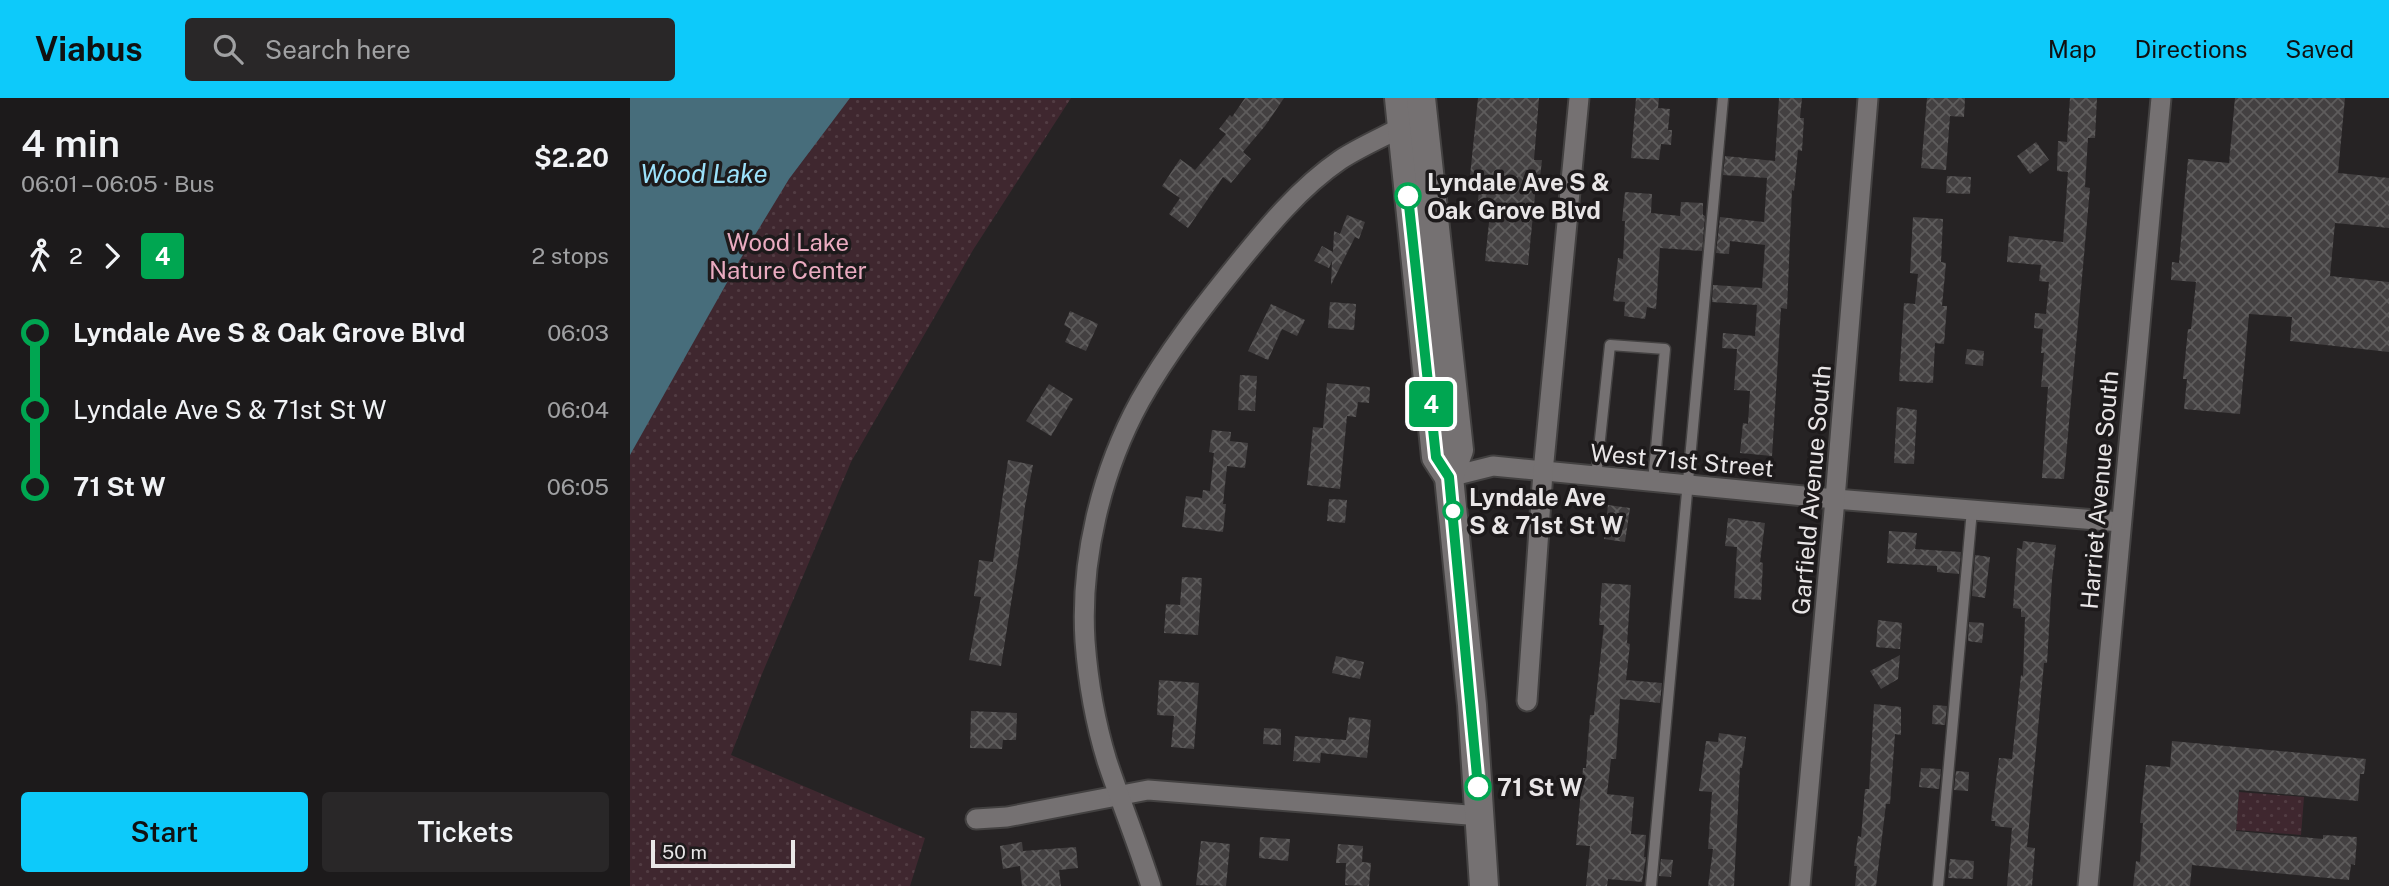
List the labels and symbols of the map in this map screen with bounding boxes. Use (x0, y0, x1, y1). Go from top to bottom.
water label: Wood Lake (640, 158, 768, 189)
place label: Lyndale Ave S & Oak Grove Blvd (1427, 168, 1610, 224)
marker: Lyndale Ave S & Oak Grove Blvd (1395, 183, 1421, 209)
park label: Wood Lake Nature Center (709, 228, 867, 284)
street label: Garfield Avenue South (1786, 364, 1836, 616)
street label: Harriet Avenue South (2075, 370, 2123, 610)
line badge: 4 (1408, 381, 1454, 427)
street label: West 71st Street (1589, 438, 1775, 482)
place label: Lyndale Ave S & 71st St W (1469, 483, 1623, 539)
marker: Lyndale Ave S & 71st St W (1443, 501, 1463, 521)
place label: 71 St W (1497, 773, 1582, 801)
marker: 71 St W (1465, 774, 1491, 800)
scale bar (651, 837, 794, 869)

